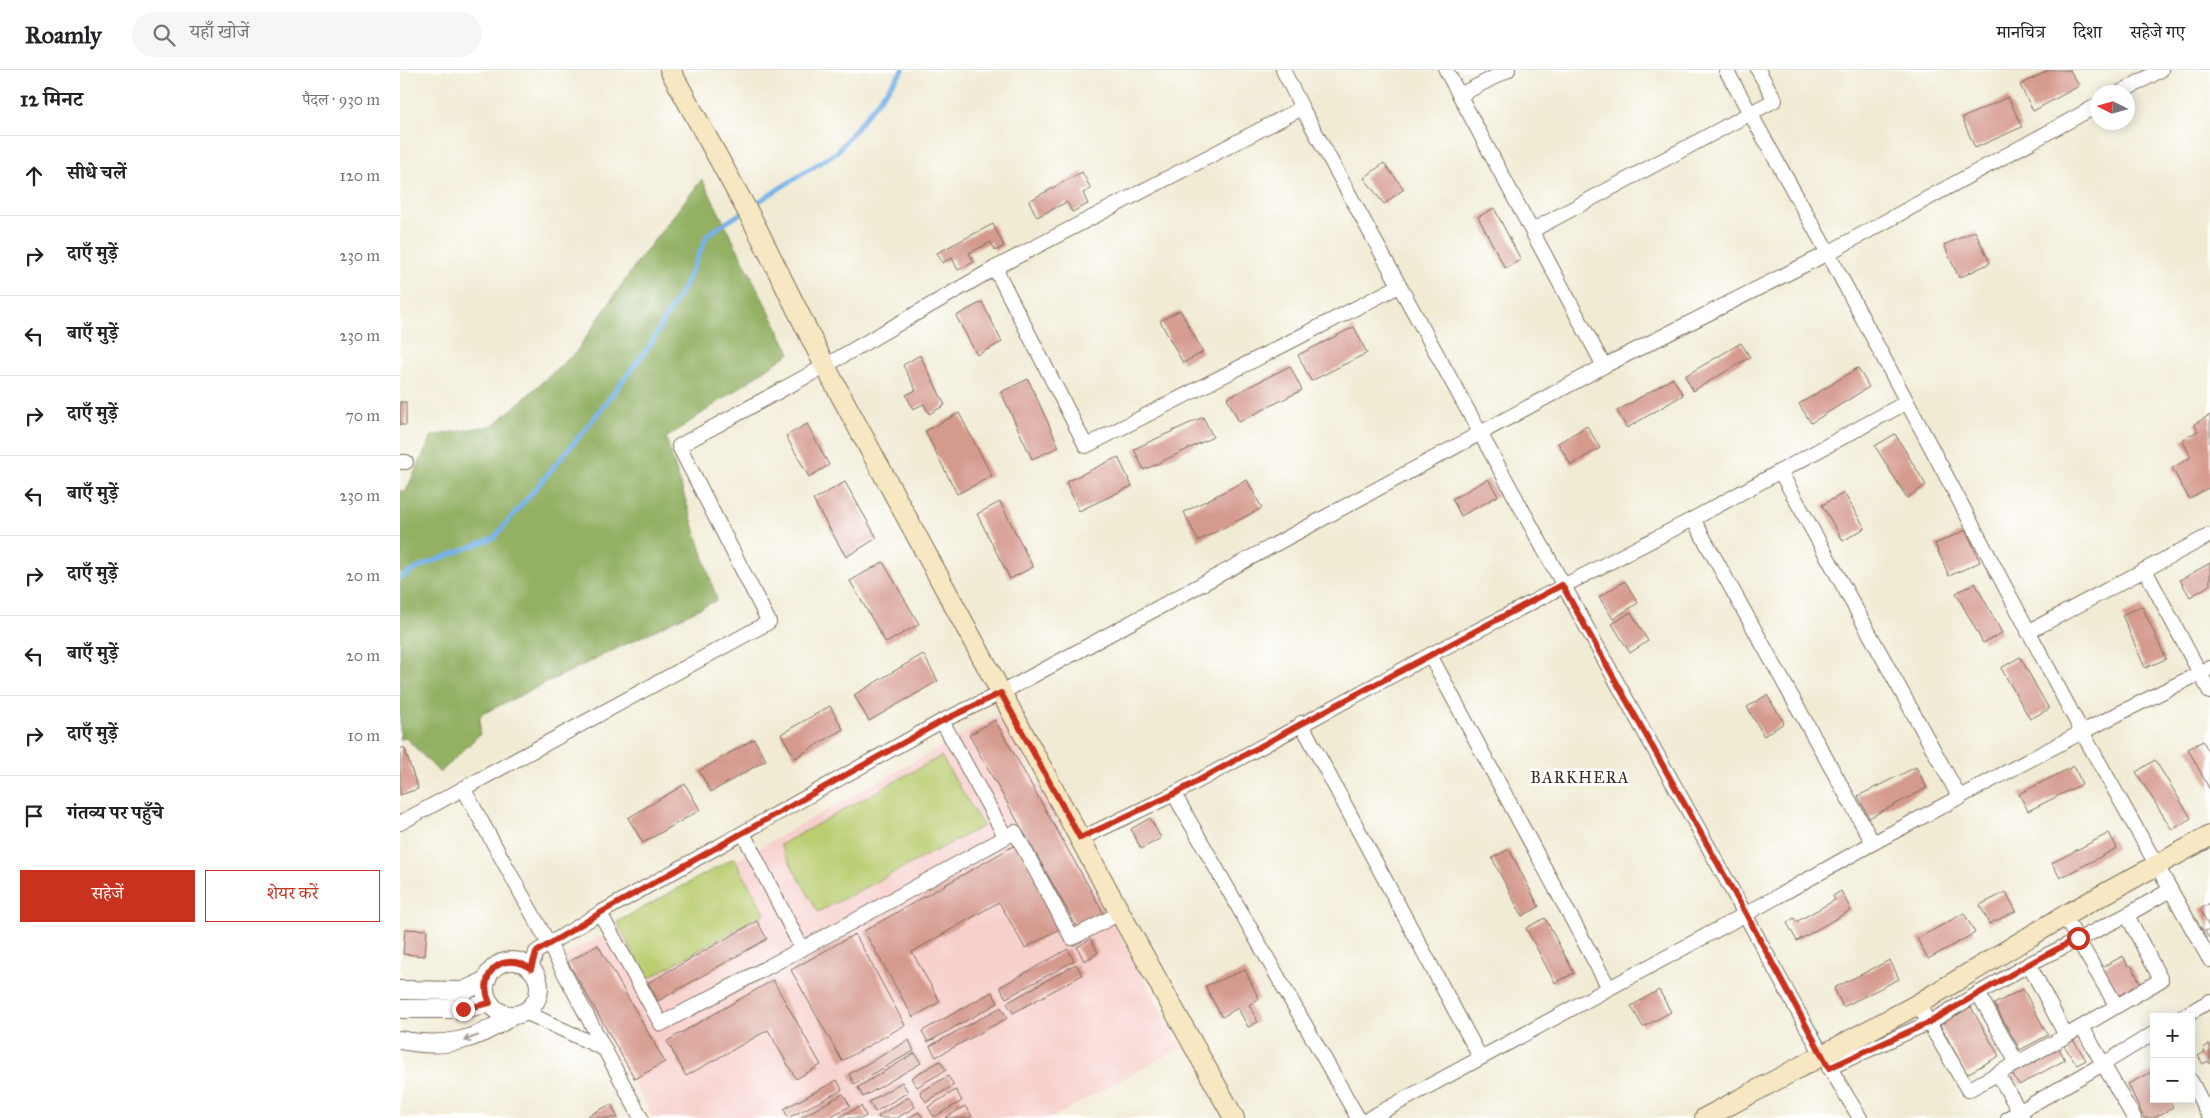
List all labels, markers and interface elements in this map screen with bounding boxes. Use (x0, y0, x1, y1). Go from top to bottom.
search box (132, 12, 482, 57)
text: Roamly (25, 20, 102, 50)
text: यहाँ खोजें (190, 20, 249, 43)
icon: search (150, 21, 178, 49)
text: मानचित्र (1997, 21, 2045, 43)
text: दिशा (2073, 21, 2102, 43)
text: सहेजे गए (2130, 21, 2185, 43)
north arrow (2090, 85, 2135, 130)
text: 12 मिनट (20, 86, 83, 112)
text: पैदल · 930 m (302, 90, 380, 109)
text: सीधे चलें (67, 161, 126, 184)
icon: ahead (20, 162, 48, 190)
text: 120 m (340, 166, 380, 185)
text: दाएँ मुड़ें (67, 241, 118, 264)
icon: right (20, 242, 48, 270)
text: 230 m (340, 246, 380, 265)
text: बाएँ मुड़ें (67, 321, 118, 344)
icon: left (20, 322, 48, 350)
text: 230 m (340, 326, 380, 345)
text: दाएँ मुड़ें (67, 401, 118, 424)
icon: right (20, 402, 48, 430)
text: 70 m (345, 406, 380, 425)
text: बाएँ मुड़ें (67, 481, 118, 504)
icon: left (20, 482, 48, 510)
text: 230 m (340, 486, 380, 505)
text: दाएँ मुड़ें (67, 561, 118, 584)
icon: right (20, 562, 48, 590)
text: 20 m (346, 566, 380, 585)
text: बाएँ मुड़ें (67, 641, 118, 664)
icon: left (20, 642, 48, 670)
text: 20 m (346, 646, 380, 665)
text: दाएँ मुड़ें (67, 721, 118, 744)
icon: right (20, 722, 48, 750)
text: 10 m (348, 726, 380, 745)
district label: BARKHERA (1530, 768, 1630, 787)
text: गंतव्य पर पहुँचे (67, 801, 163, 824)
icon: arrive (20, 802, 48, 830)
button: सहेजें (20, 870, 195, 922)
button: शेयर करें (205, 870, 380, 922)
route start (2067, 927, 2090, 950)
route end (452, 998, 475, 1021)
map controls (2150, 1013, 2195, 1103)
button: + (2150, 1013, 2195, 1058)
one-way arrow (463, 1034, 479, 1043)
button: − (2150, 1058, 2195, 1103)

